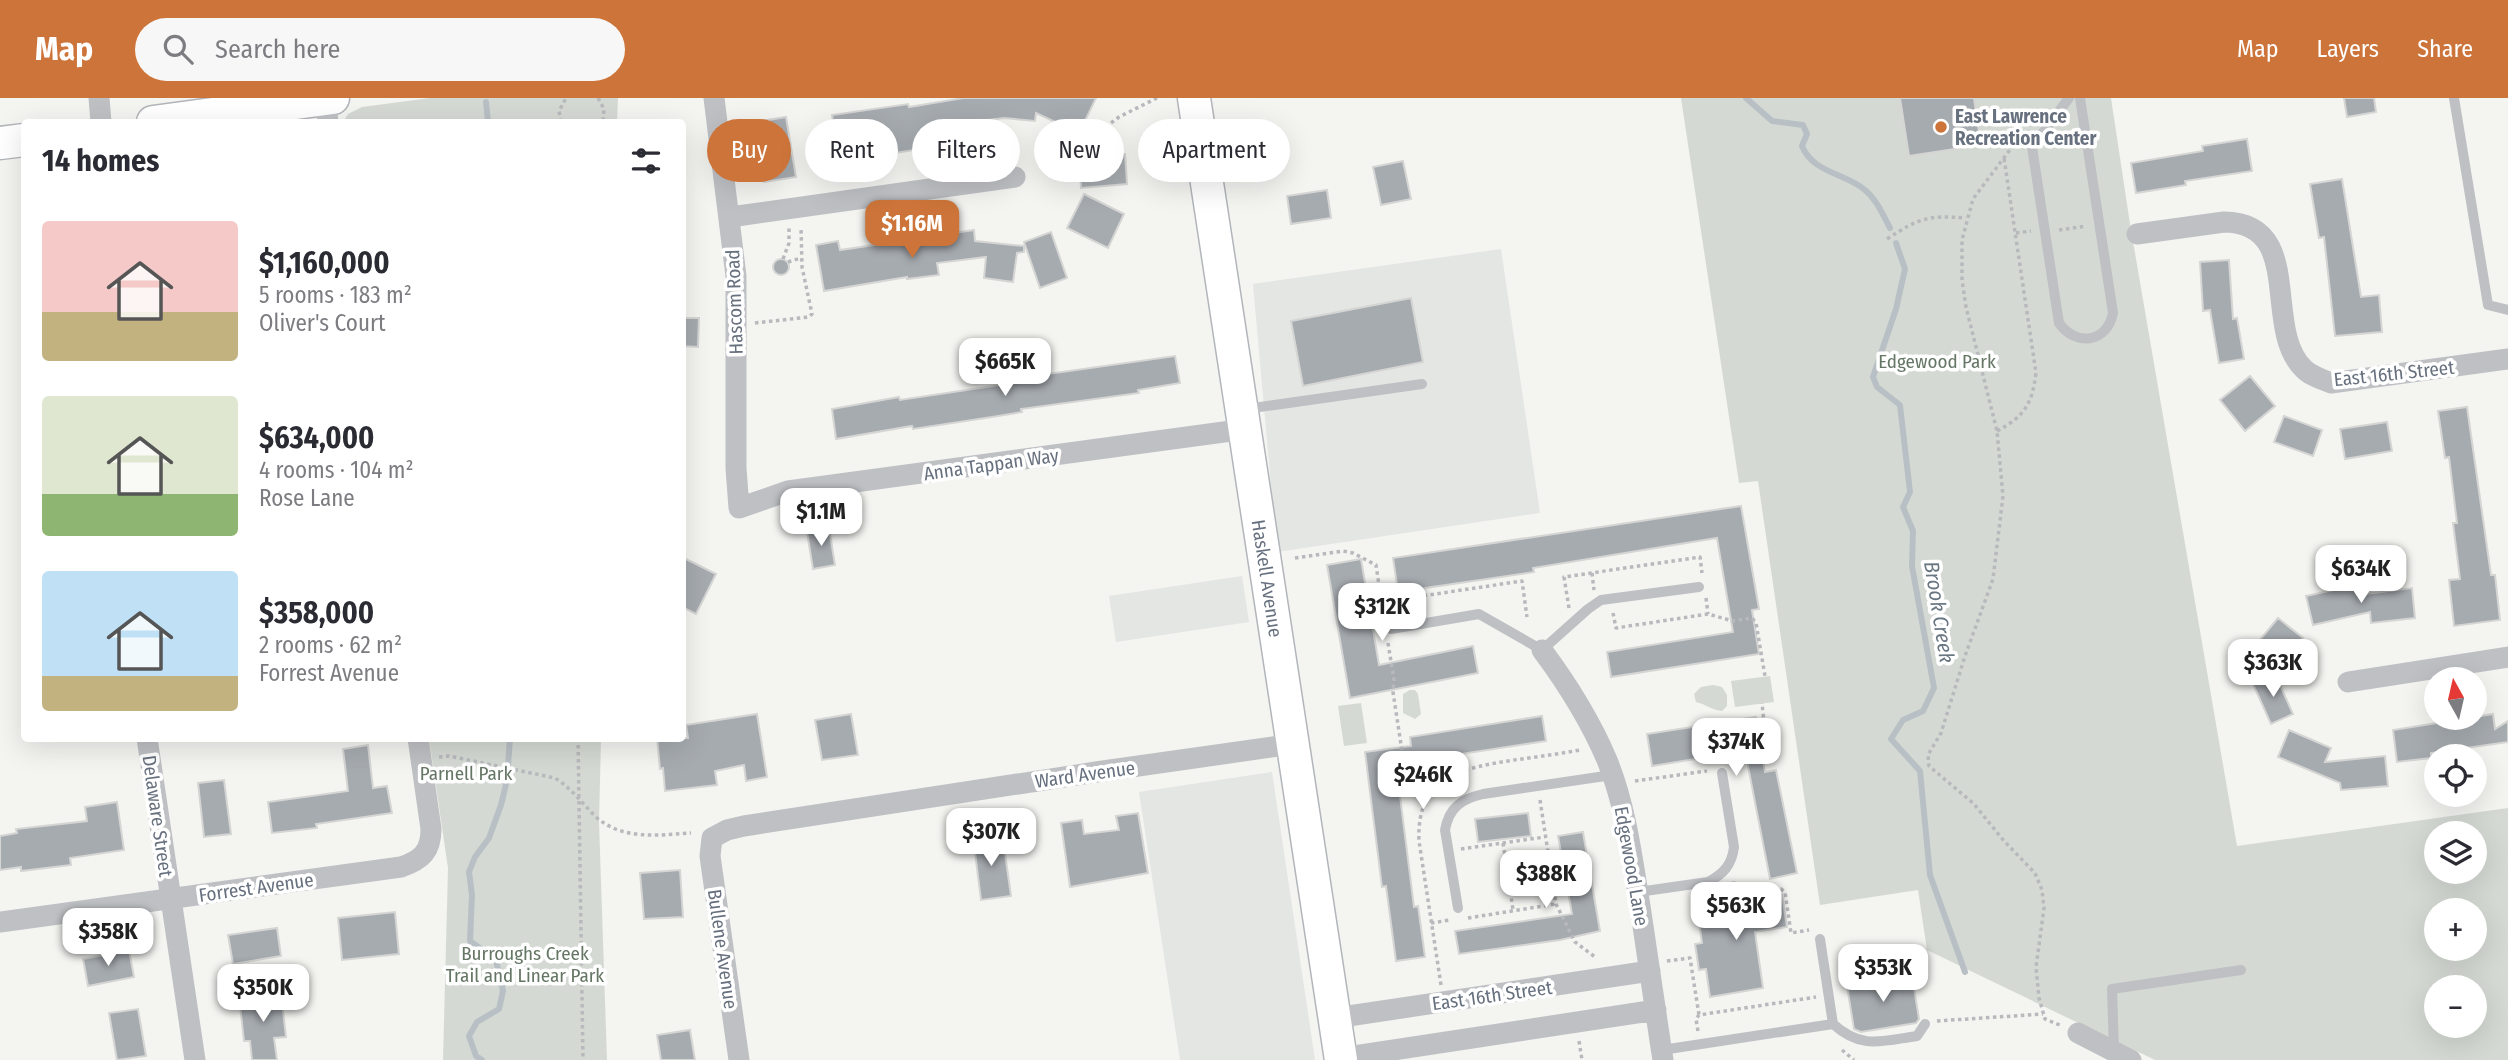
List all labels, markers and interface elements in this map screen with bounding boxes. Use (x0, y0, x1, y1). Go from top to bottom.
search box (135, 18, 625, 81)
text: Map (35, 29, 93, 69)
icon: search (159, 30, 197, 68)
text: Search here (215, 34, 340, 65)
text: Map (2237, 35, 2279, 63)
text: Layers (2317, 35, 2379, 63)
text: Share (2417, 35, 2473, 63)
place label: East Lawrence Recreation Center (1955, 105, 2097, 150)
chip: Buy (707, 119, 791, 182)
chip: Rent (805, 119, 898, 182)
chip: Filters (912, 119, 1020, 182)
chip: New (1034, 119, 1124, 182)
chip: Apartment (1138, 119, 1290, 182)
marker: East Lawrence Recreation Center (1933, 119, 1949, 135)
icon: filters (627, 142, 665, 180)
text: 14 homes (42, 143, 159, 179)
pin: $1.16M (855, 200, 969, 260)
text: $1.16M (881, 209, 943, 237)
text: $1,160,000 (259, 245, 390, 281)
icon: home (98, 249, 182, 333)
street label: Hascom Road (721, 249, 748, 355)
text: 5 rooms · 183 m² (259, 281, 412, 309)
text: Oliver's Court (259, 309, 385, 337)
pin: $665K (956, 338, 1054, 398)
text: $665K (975, 347, 1035, 375)
park label: Edgewood Park (1878, 350, 1996, 373)
street label: East 16th Street (2333, 356, 2456, 391)
text: $634,000 (259, 420, 374, 456)
icon: home (98, 424, 182, 508)
street label: Anna Tappan Way (922, 444, 1060, 485)
text: 4 rooms · 104 m² (259, 456, 414, 484)
text: Rose Lane (259, 484, 355, 512)
pin: $1.1M (772, 489, 870, 548)
text: $1.1M (796, 497, 846, 525)
street label: Haskell Avenue (1247, 518, 1287, 639)
pin: $634K (2312, 546, 2410, 605)
text: $634K (2331, 554, 2391, 582)
water label: Brook Creek (1918, 559, 1960, 665)
pin: $312K (1333, 584, 1431, 643)
text: $312K (1354, 592, 1410, 620)
text: $358,000 (259, 595, 374, 631)
icon: home (98, 599, 182, 683)
text: 2 rooms · 62 m² (259, 631, 402, 659)
pin: $363K (2224, 640, 2322, 699)
text: $363K (2244, 648, 2302, 676)
text: Forrest Avenue (259, 659, 399, 687)
north arrow (2424, 667, 2487, 730)
map controls (2424, 667, 2487, 1038)
pin: $374K (1687, 718, 1785, 778)
text: $374K (1708, 727, 1764, 755)
button: locate (2424, 744, 2487, 807)
pin: $246K (1374, 752, 1472, 811)
street label: Delaware Street (138, 754, 178, 879)
street label: Ward Avenue (1034, 756, 1137, 793)
text: $246K (1394, 760, 1452, 788)
park label: Parnell Park (420, 762, 512, 785)
street label: Edgewood Lane (1610, 805, 1653, 928)
pin: $307K (942, 808, 1040, 868)
text: $307K (962, 817, 1020, 845)
button: layers (2424, 821, 2487, 884)
pin: $388K (1497, 850, 1595, 910)
text: $388K (1516, 859, 1576, 887)
street label: Forrest Avenue (197, 868, 315, 907)
pin: $563K (1687, 882, 1785, 942)
street label: Bullene Avenue (703, 888, 742, 1010)
text: $563K (1707, 891, 1765, 919)
button: + (2424, 898, 2487, 961)
pin: $358K (59, 908, 157, 968)
text: $358K (78, 917, 138, 945)
park label: Burroughs Creek Trail and Linear Park (446, 942, 604, 987)
pin: $353K (1834, 944, 1932, 1004)
text: $353K (1854, 953, 1912, 981)
pin: $350K (214, 964, 312, 1024)
text: $350K (233, 973, 293, 1001)
button: − (2424, 975, 2487, 1038)
street label: East 16th Street (1431, 976, 1554, 1015)

